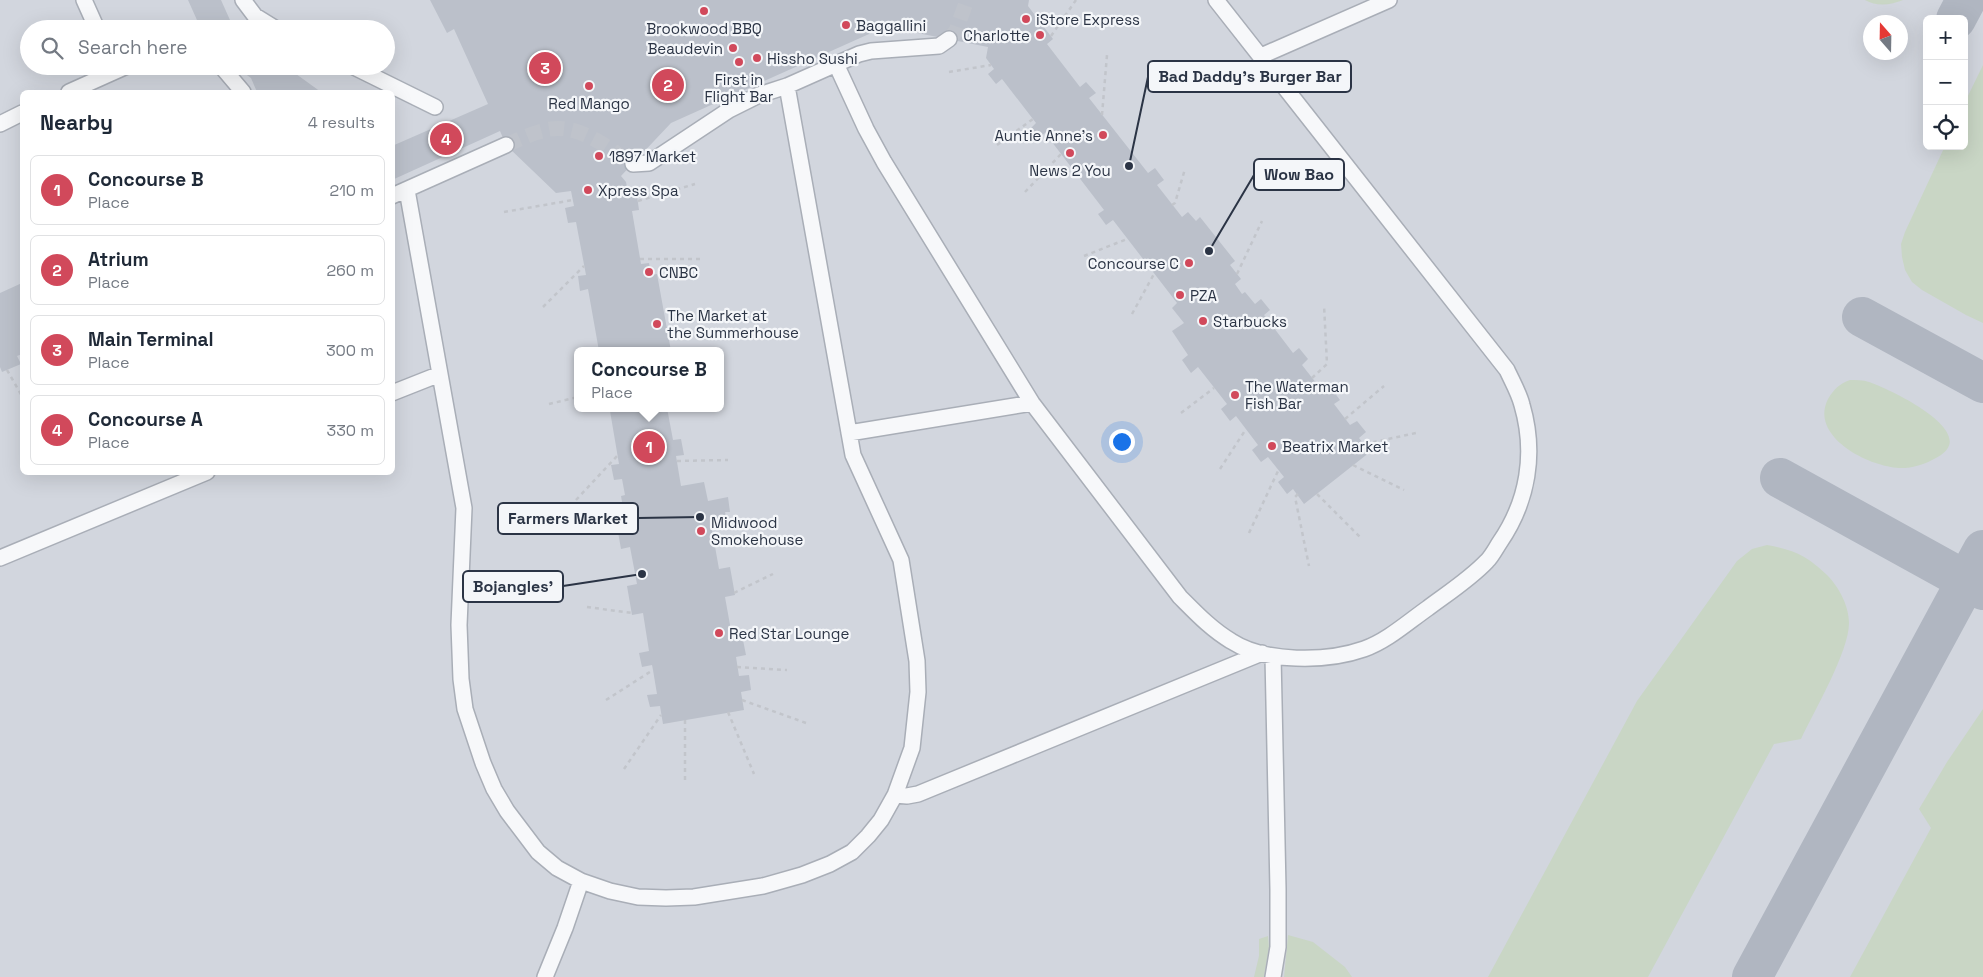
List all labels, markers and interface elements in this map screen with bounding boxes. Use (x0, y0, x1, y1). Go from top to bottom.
marker: Brookwood BBQ (698, 5, 710, 17)
place label: iStore Express (1036, 10, 1140, 29)
marker: iStore Express (1020, 13, 1032, 25)
north arrow (1863, 15, 1908, 60)
map controls (1923, 15, 1968, 150)
button: + (1923, 15, 1968, 60)
place label: Baggallini (856, 16, 926, 35)
place label: Brookwood BBQ (646, 19, 762, 38)
marker: Baggallini (840, 19, 852, 31)
search box (20, 20, 395, 75)
place label: Charlotte (963, 26, 1030, 45)
marker: Charlotte (1034, 29, 1046, 41)
icon: search (38, 34, 66, 62)
text: Search here (78, 35, 188, 60)
place label: Beaudevin (647, 39, 723, 58)
marker: Beaudevin (727, 42, 739, 54)
pin: 3 (529, 49, 561, 87)
place label: Hissho Sushi (767, 49, 858, 68)
marker: Hissho Sushi (751, 52, 763, 64)
marker: First in Flight Bar (733, 56, 745, 68)
button: − (1923, 60, 1968, 105)
callout: Bad Daddy's Burger Bar (1148, 61, 1351, 92)
pin: 2 (652, 66, 684, 104)
text: Bad Daddy's Burger Bar (1158, 66, 1342, 87)
place label: First in Flight Bar (704, 70, 774, 106)
marker: Red Mango (583, 80, 595, 92)
place label: Red Mango (548, 94, 630, 113)
button: locate (1923, 105, 1968, 150)
text: Nearby (40, 109, 113, 136)
text: 4 results (308, 112, 375, 133)
pin: 4 (430, 120, 462, 158)
place label: Auntie Anne's (994, 126, 1093, 145)
marker: Auntie Anne's (1097, 129, 1109, 141)
place label: 1897 Market (609, 147, 696, 166)
marker: News 2 You (1064, 147, 1076, 159)
marker: 1897 Market (593, 150, 605, 162)
callout: Wow Bao (1254, 159, 1344, 190)
place label: News 2 You (1029, 161, 1111, 180)
text: Wow Bao (1264, 164, 1334, 185)
text: Concourse B (88, 167, 204, 192)
text: 1 (53, 180, 61, 201)
text: 210 m (330, 180, 374, 201)
place label: Xpress Spa (598, 181, 679, 200)
marker: Xpress Spa (582, 184, 594, 196)
text: Place (88, 192, 130, 213)
text: Atrium (88, 247, 149, 272)
place label: Concourse C (1088, 254, 1179, 273)
marker: Concourse C (1183, 257, 1195, 269)
text: 2 (52, 260, 62, 281)
text: 260 m (326, 260, 374, 281)
place label: CNBC (659, 263, 698, 282)
marker: CNBC (643, 266, 655, 278)
text: Place (88, 272, 130, 293)
place label: PZA (1190, 286, 1217, 305)
marker: PZA (1174, 289, 1186, 301)
place label: The Market at the Summerhouse (667, 306, 799, 342)
place label: Starbucks (1213, 312, 1287, 331)
marker: Starbucks (1197, 315, 1209, 327)
marker: The Market at the Summerhouse (651, 318, 663, 330)
text: Main Terminal (88, 327, 214, 352)
text: 3 (52, 340, 62, 361)
text: 300 m (326, 340, 374, 361)
popup (574, 347, 724, 412)
text: Place (88, 352, 130, 373)
text: Concourse B (591, 357, 707, 382)
place label: The Waterman Fish Bar (1245, 377, 1349, 413)
text: Place (591, 382, 633, 403)
marker: The Waterman Fish Bar (1229, 389, 1241, 401)
text: Concourse A (88, 407, 203, 432)
text: 4 (52, 420, 62, 441)
text: 330 m (327, 420, 374, 441)
pin: 1 (633, 428, 665, 466)
your location (1109, 429, 1135, 455)
text: Place (88, 432, 130, 453)
place label: Beatrix Market (1282, 437, 1388, 456)
marker: Beatrix Market (1266, 440, 1278, 452)
callout: Farmers Market (498, 503, 638, 534)
text: Farmers Market (508, 508, 628, 529)
place label: Midwood Smokehouse (711, 513, 803, 549)
marker: Midwood Smokehouse (695, 525, 707, 537)
callout: Bojangles' (463, 571, 563, 602)
text: Bojangles' (473, 576, 553, 597)
place label: Red Star Lounge (729, 624, 849, 643)
marker: Red Star Lounge (713, 627, 725, 639)

